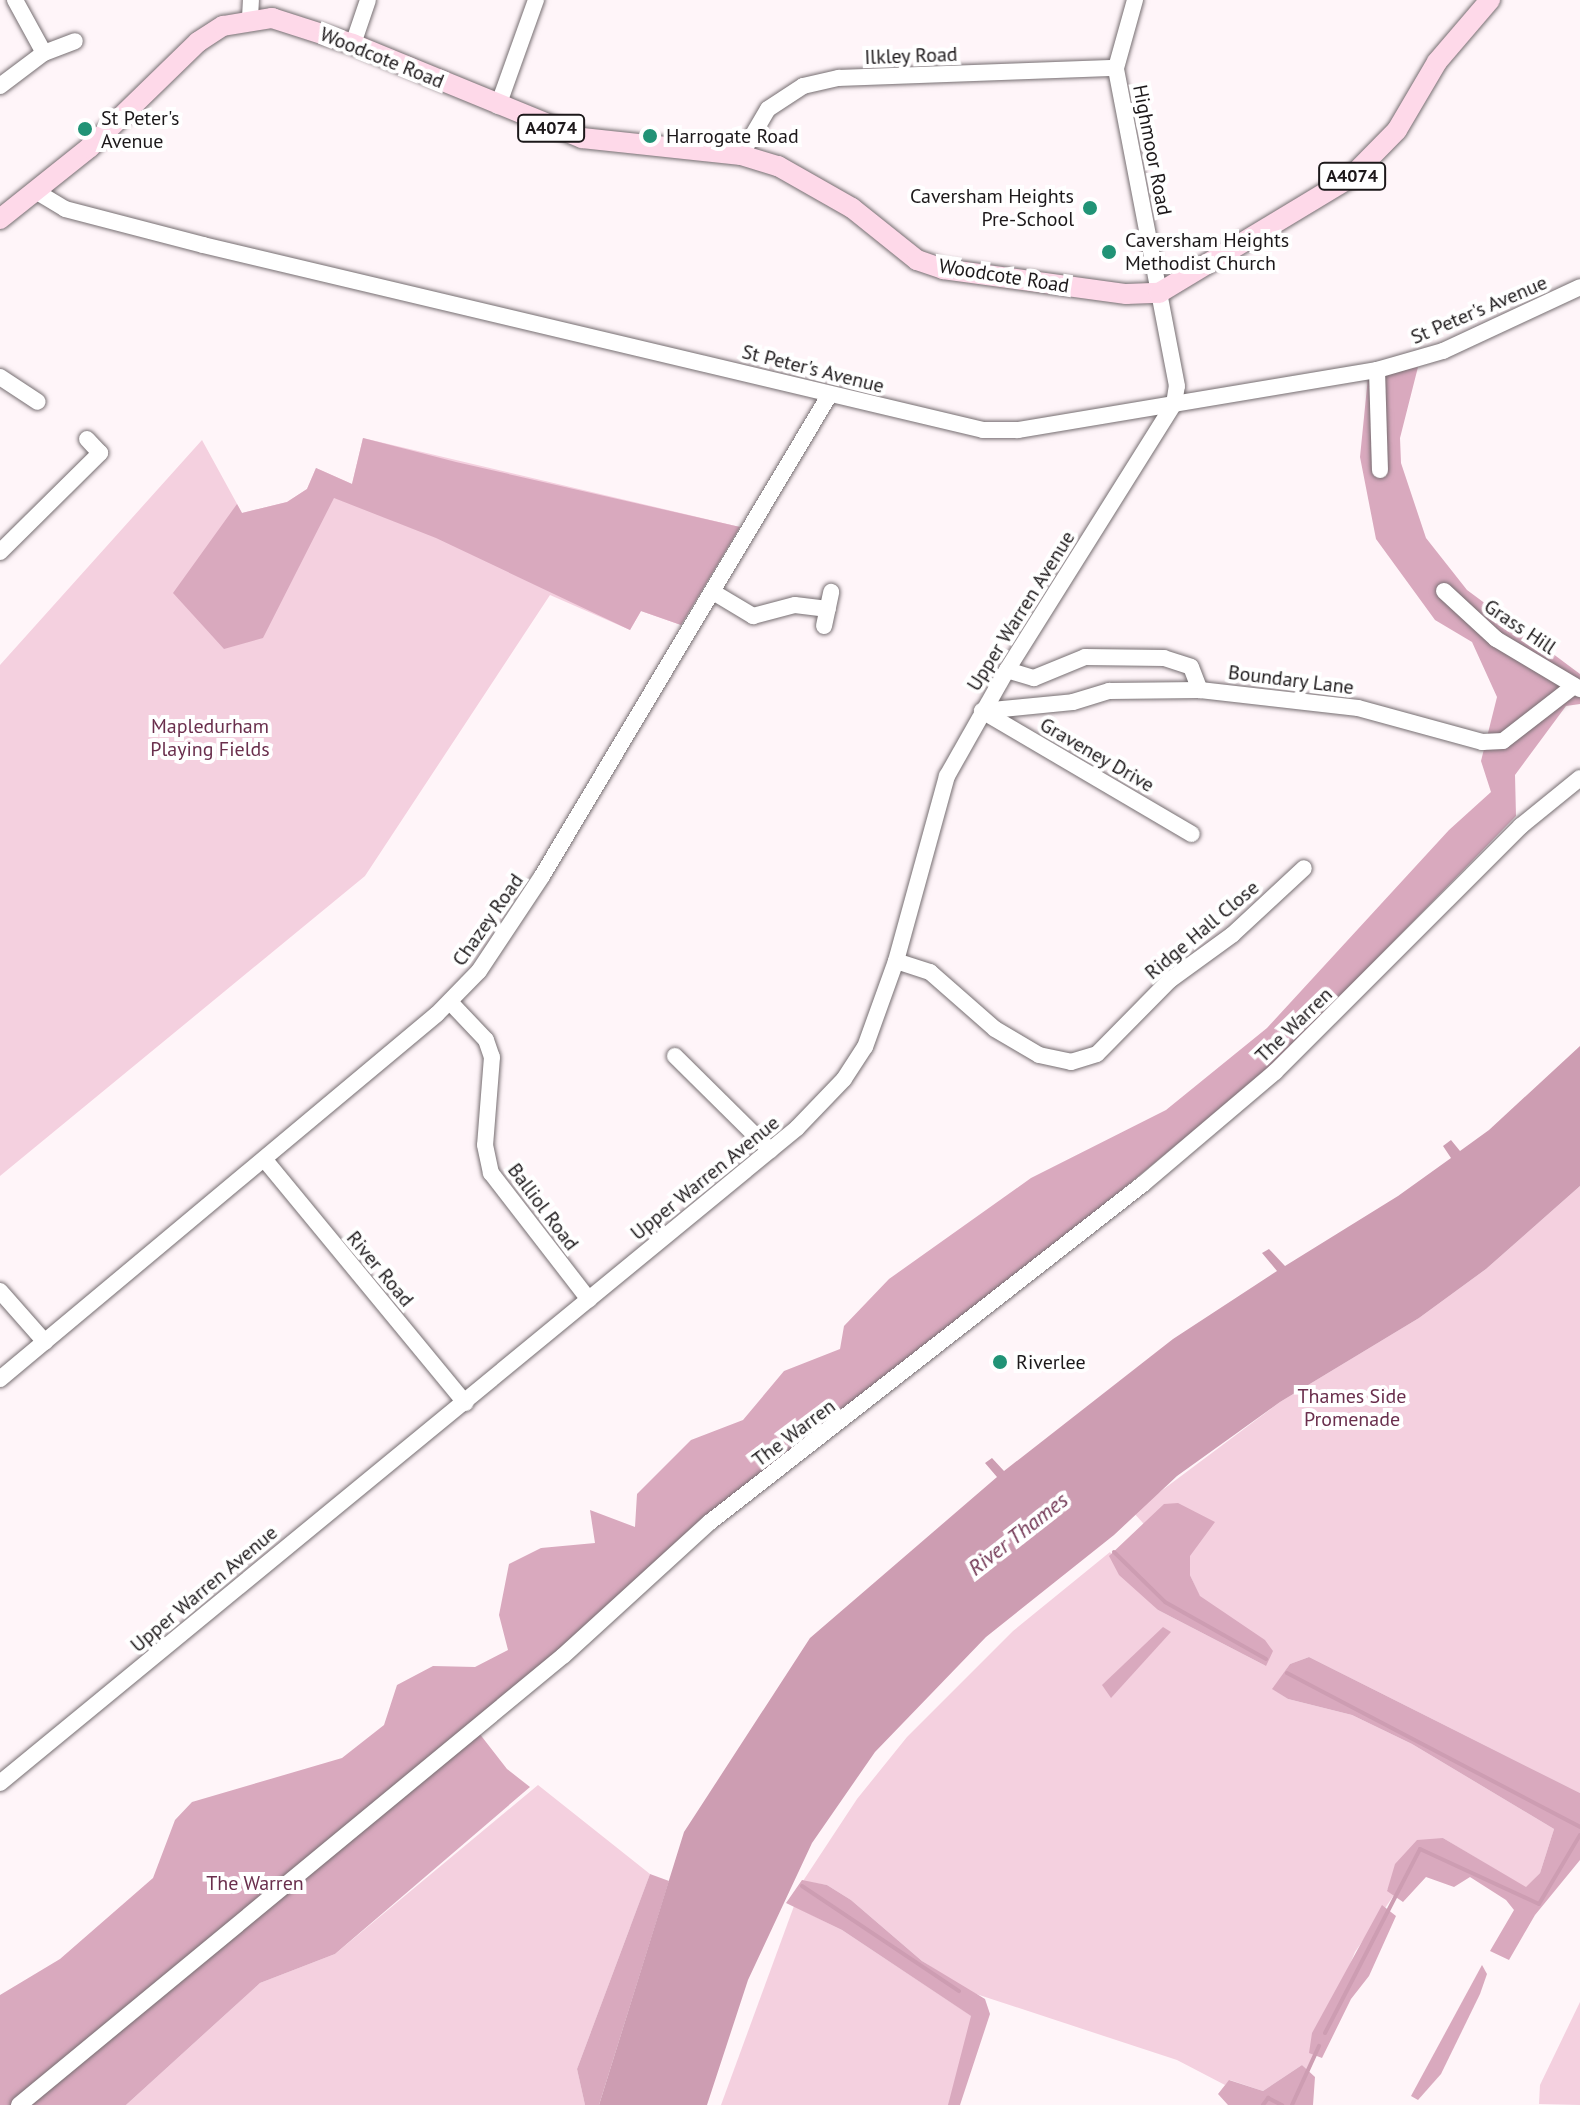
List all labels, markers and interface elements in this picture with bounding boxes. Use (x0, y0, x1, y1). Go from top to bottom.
street label: Woodcote Road (316, 22, 448, 94)
street label: Ilkley Road (864, 42, 958, 70)
street label: Highmoor Road (1128, 83, 1176, 217)
place label: St Peter's Avenue (101, 106, 179, 153)
road number: A4074 (517, 114, 585, 142)
marker: St Peter's Avenue (76, 120, 94, 138)
place label: Harrogate Road (666, 124, 799, 148)
marker: Harrogate Road (641, 127, 659, 145)
road number: A4074 (1318, 162, 1386, 190)
place label: Caversham Heights Pre-School (910, 184, 1074, 231)
marker: Caversham Heights Pre-School (1081, 199, 1099, 217)
place label: Caversham Heights Methodist Church (1125, 228, 1289, 275)
marker: Caversham Heights Methodist Church (1100, 243, 1118, 261)
street label: Woodcote Road (937, 254, 1071, 298)
street label: St Peter's Avenue (1407, 270, 1551, 350)
street label: St Peter's Avenue (739, 340, 887, 398)
street label: Upper Warren Avenue (962, 526, 1080, 696)
street label: Grass Hill (1479, 594, 1561, 660)
street label: Boundary Lane (1226, 660, 1356, 700)
street label: Graveney Drive (1035, 712, 1159, 798)
park label: Mapledurham Playing Fields (150, 715, 270, 762)
street label: Chazey Road (447, 869, 529, 971)
street label: Ridge Hall Close (1140, 875, 1264, 985)
street label: The Warren (1250, 982, 1338, 1068)
street label: Upper Warren Avenue (626, 1110, 784, 1246)
street label: Balliol Road (502, 1159, 584, 1255)
street label: River Road (341, 1226, 419, 1312)
place label: Riverlee (1016, 1350, 1086, 1374)
marker: Riverlee (991, 1353, 1009, 1371)
park label: Thames Side Promenade (1297, 1384, 1407, 1431)
street label: The Warren (748, 1394, 840, 1472)
water label: River Thames (963, 1487, 1073, 1581)
street label: Upper Warren Avenue (125, 1520, 283, 1658)
park label: The Warren (206, 1871, 304, 1895)

